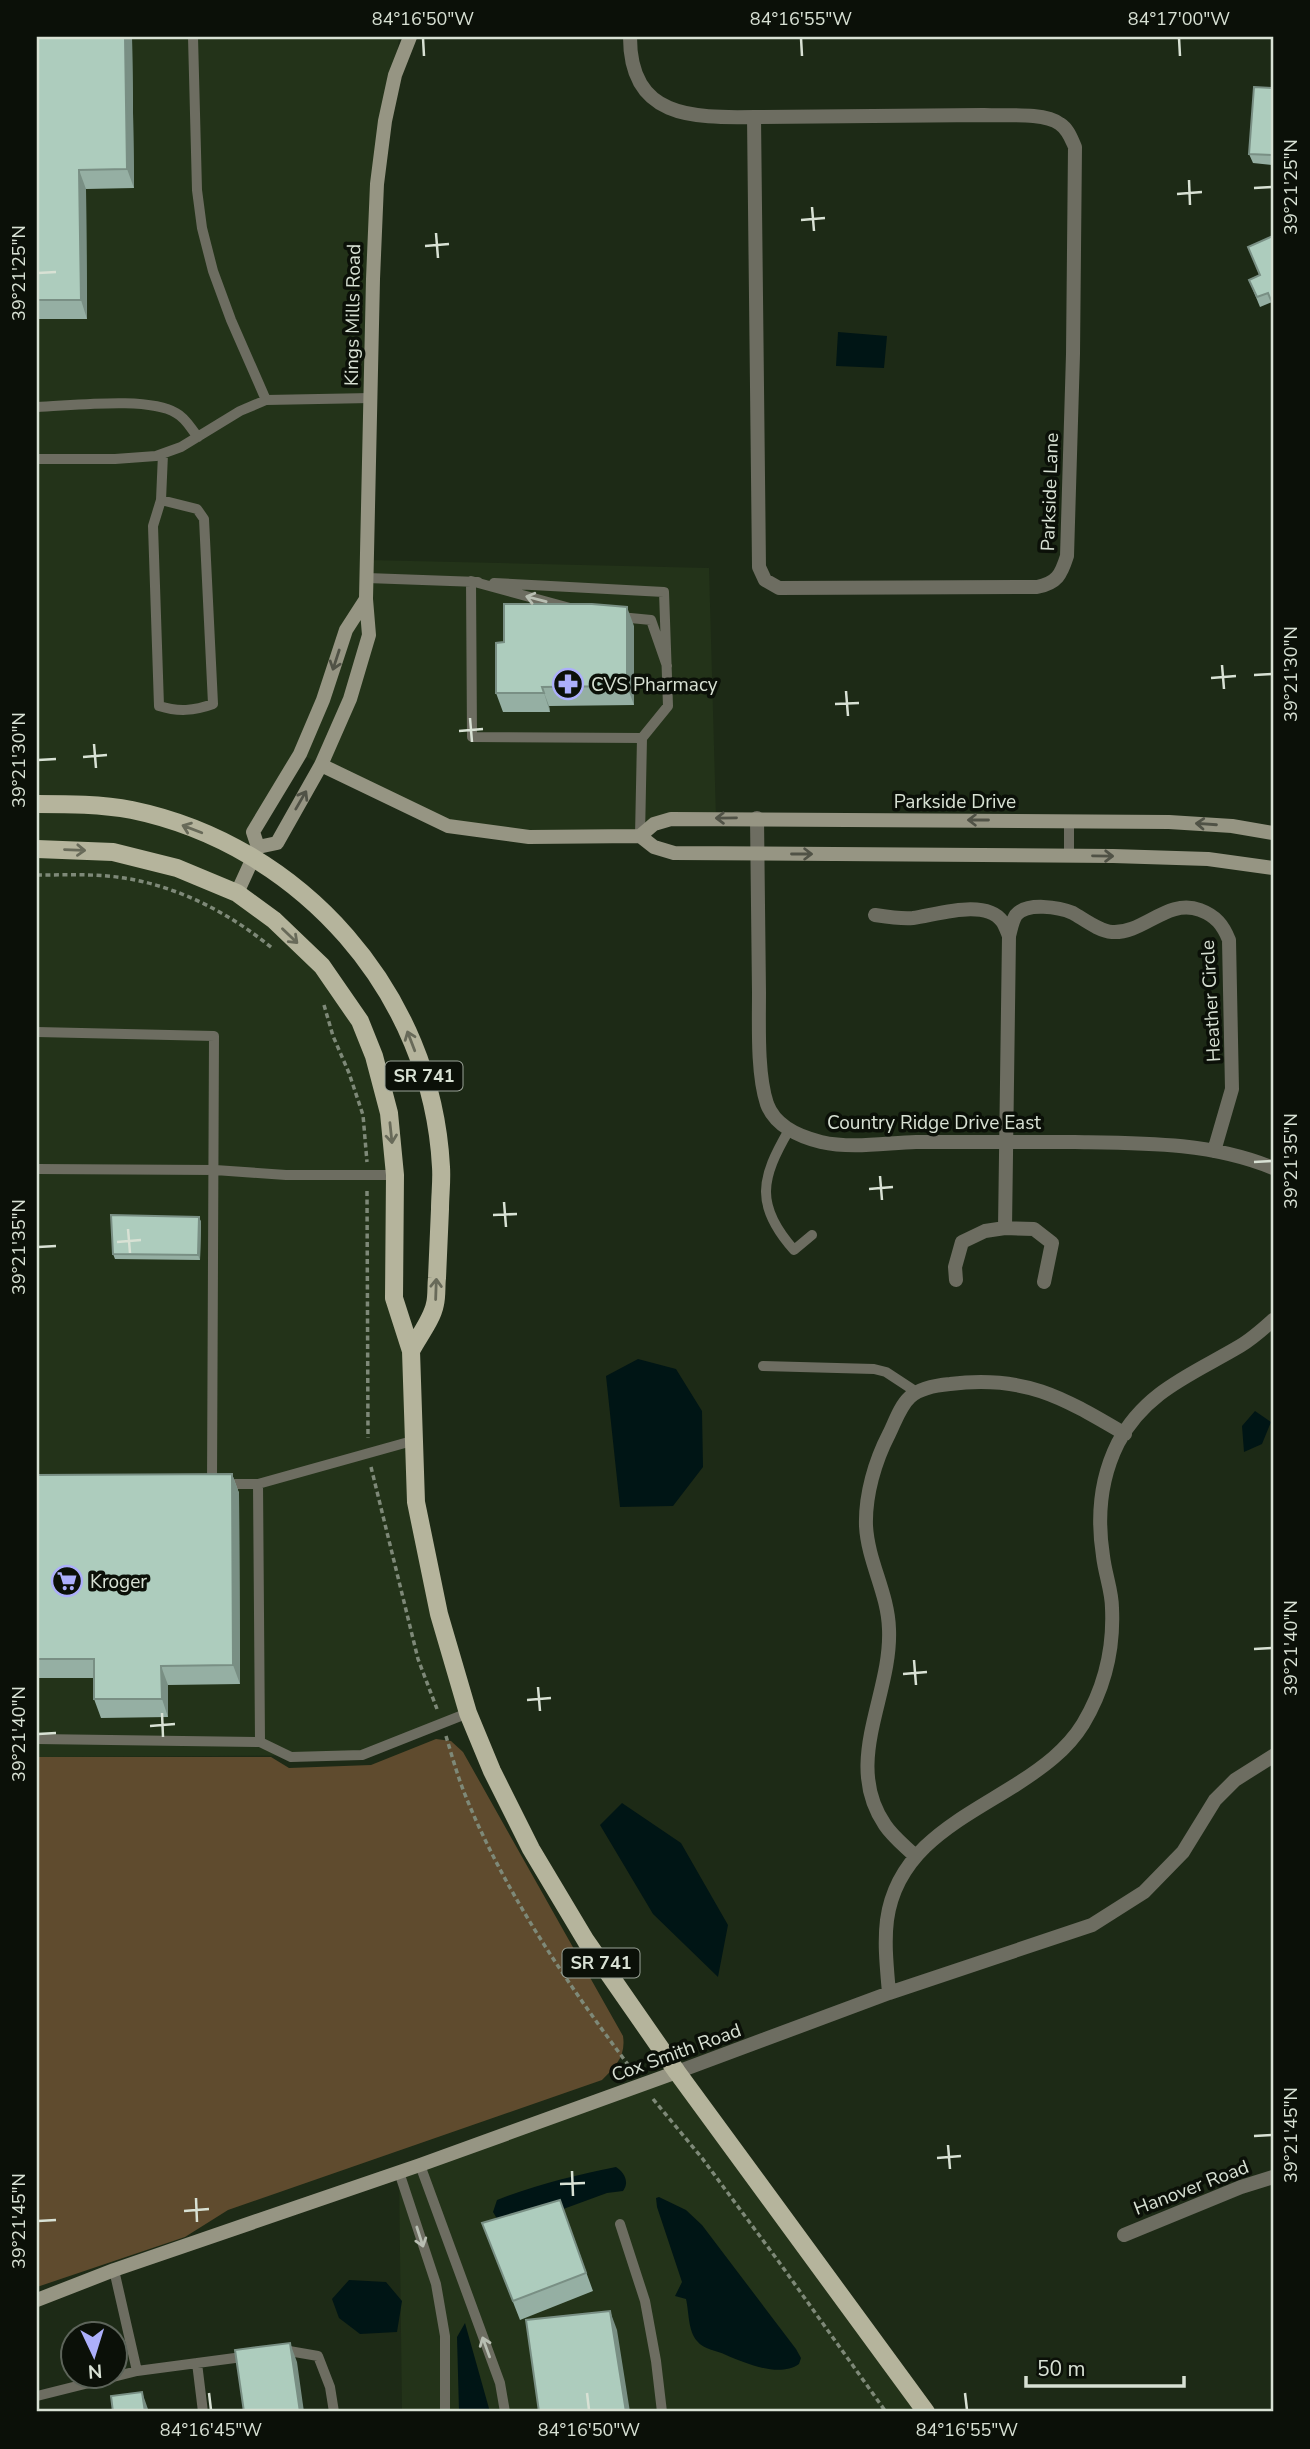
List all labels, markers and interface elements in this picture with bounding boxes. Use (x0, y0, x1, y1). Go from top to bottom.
text: 84°16'50"W (372, 7, 474, 31)
text: 84°16'55"W (750, 7, 852, 31)
text: 84°17'00"W (1128, 7, 1230, 31)
text: 39°21'25"N (1279, 139, 1303, 235)
text: 39°21'25"N (7, 225, 31, 321)
street label: Kings Mills Road (339, 244, 367, 386)
street label: Parkside Lane (1035, 432, 1065, 552)
one-way arrow (525, 592, 548, 605)
text: 39°21'30"N (1279, 626, 1303, 722)
one-way arrow (329, 648, 342, 670)
pharmacy icon: CVS Pharmacy (551, 667, 585, 701)
place label: CVS Pharmacy (591, 672, 718, 698)
text: 39°21'30"N (7, 712, 31, 808)
street label: Parkside Drive (894, 789, 1016, 815)
one-way arrow (295, 790, 308, 811)
one-way arrow (715, 811, 738, 825)
one-way arrow (967, 813, 990, 827)
one-way arrow (1194, 818, 1217, 831)
one-way arrow (181, 822, 203, 835)
one-way arrow (63, 844, 86, 857)
one-way arrow (790, 847, 813, 861)
one-way arrow (1091, 849, 1114, 862)
one-way arrow (281, 927, 298, 944)
street label: Heather Circle (1195, 939, 1227, 1063)
one-way arrow (403, 1031, 416, 1053)
road number: SR 741 (386, 1062, 462, 1091)
street label: Country Ridge Drive East (827, 1110, 1041, 1136)
text: 39°21'35"N (1279, 1113, 1303, 1209)
one-way arrow (385, 1122, 398, 1144)
text: 39°21'35"N (7, 1199, 31, 1295)
one-way arrow (430, 1278, 443, 1301)
supermarket icon: Kroger (50, 1564, 84, 1598)
place label: Kroger (90, 1569, 147, 1595)
text: 39°21'40"N (1279, 1600, 1303, 1696)
text: 39°21'40"N (7, 1686, 31, 1782)
road number: SR 741 (562, 1949, 640, 1978)
street label: Cox Smith Road (608, 2017, 745, 2088)
text: 39°21'45"N (1279, 2087, 1303, 2183)
street label: Hanover Road (1130, 2154, 1253, 2222)
text: 39°21'45"N (7, 2173, 31, 2269)
one-way arrow (414, 2226, 427, 2248)
north arrow (60, 2320, 130, 2390)
one-way arrow (479, 2336, 492, 2358)
scale bar (1026, 2344, 1184, 2388)
text: 50 m (1037, 2355, 1086, 2383)
text: N (87, 2357, 103, 2384)
text: 84°16'45"W (160, 2418, 262, 2442)
text: 84°16'50"W (538, 2418, 640, 2442)
text: 84°16'55"W (916, 2418, 1018, 2442)

